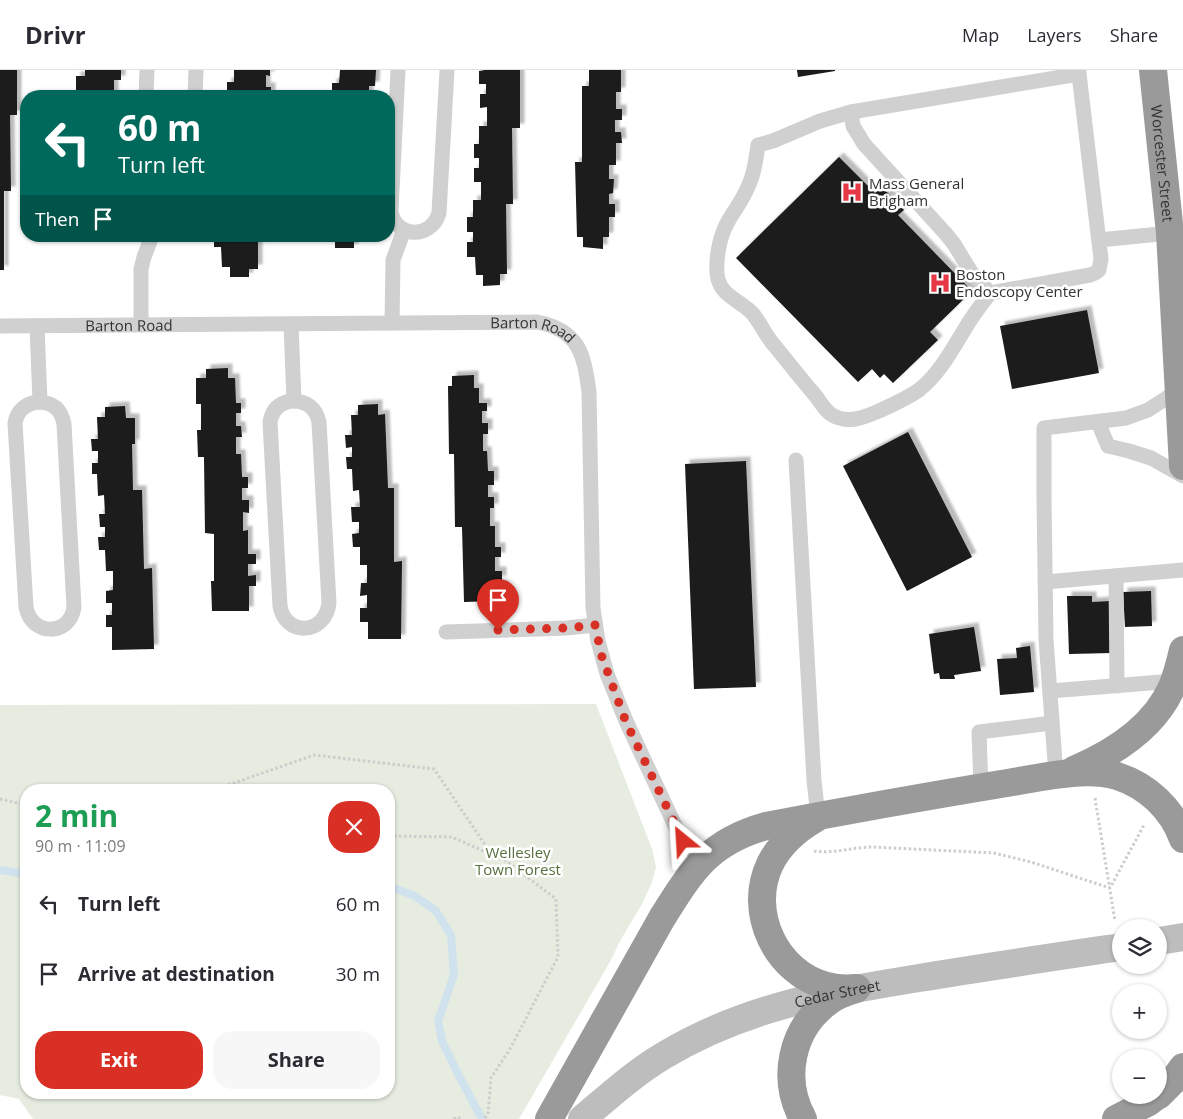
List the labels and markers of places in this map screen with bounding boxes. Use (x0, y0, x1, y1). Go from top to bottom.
place label: Mass General Brigham (869, 173, 964, 210)
hospital icon: Mass General Brigham (839, 179, 865, 205)
place label: Boston Endoscopy Center (956, 264, 1083, 301)
hospital icon: Boston Endoscopy Center (927, 270, 953, 296)
pin (477, 579, 519, 630)

